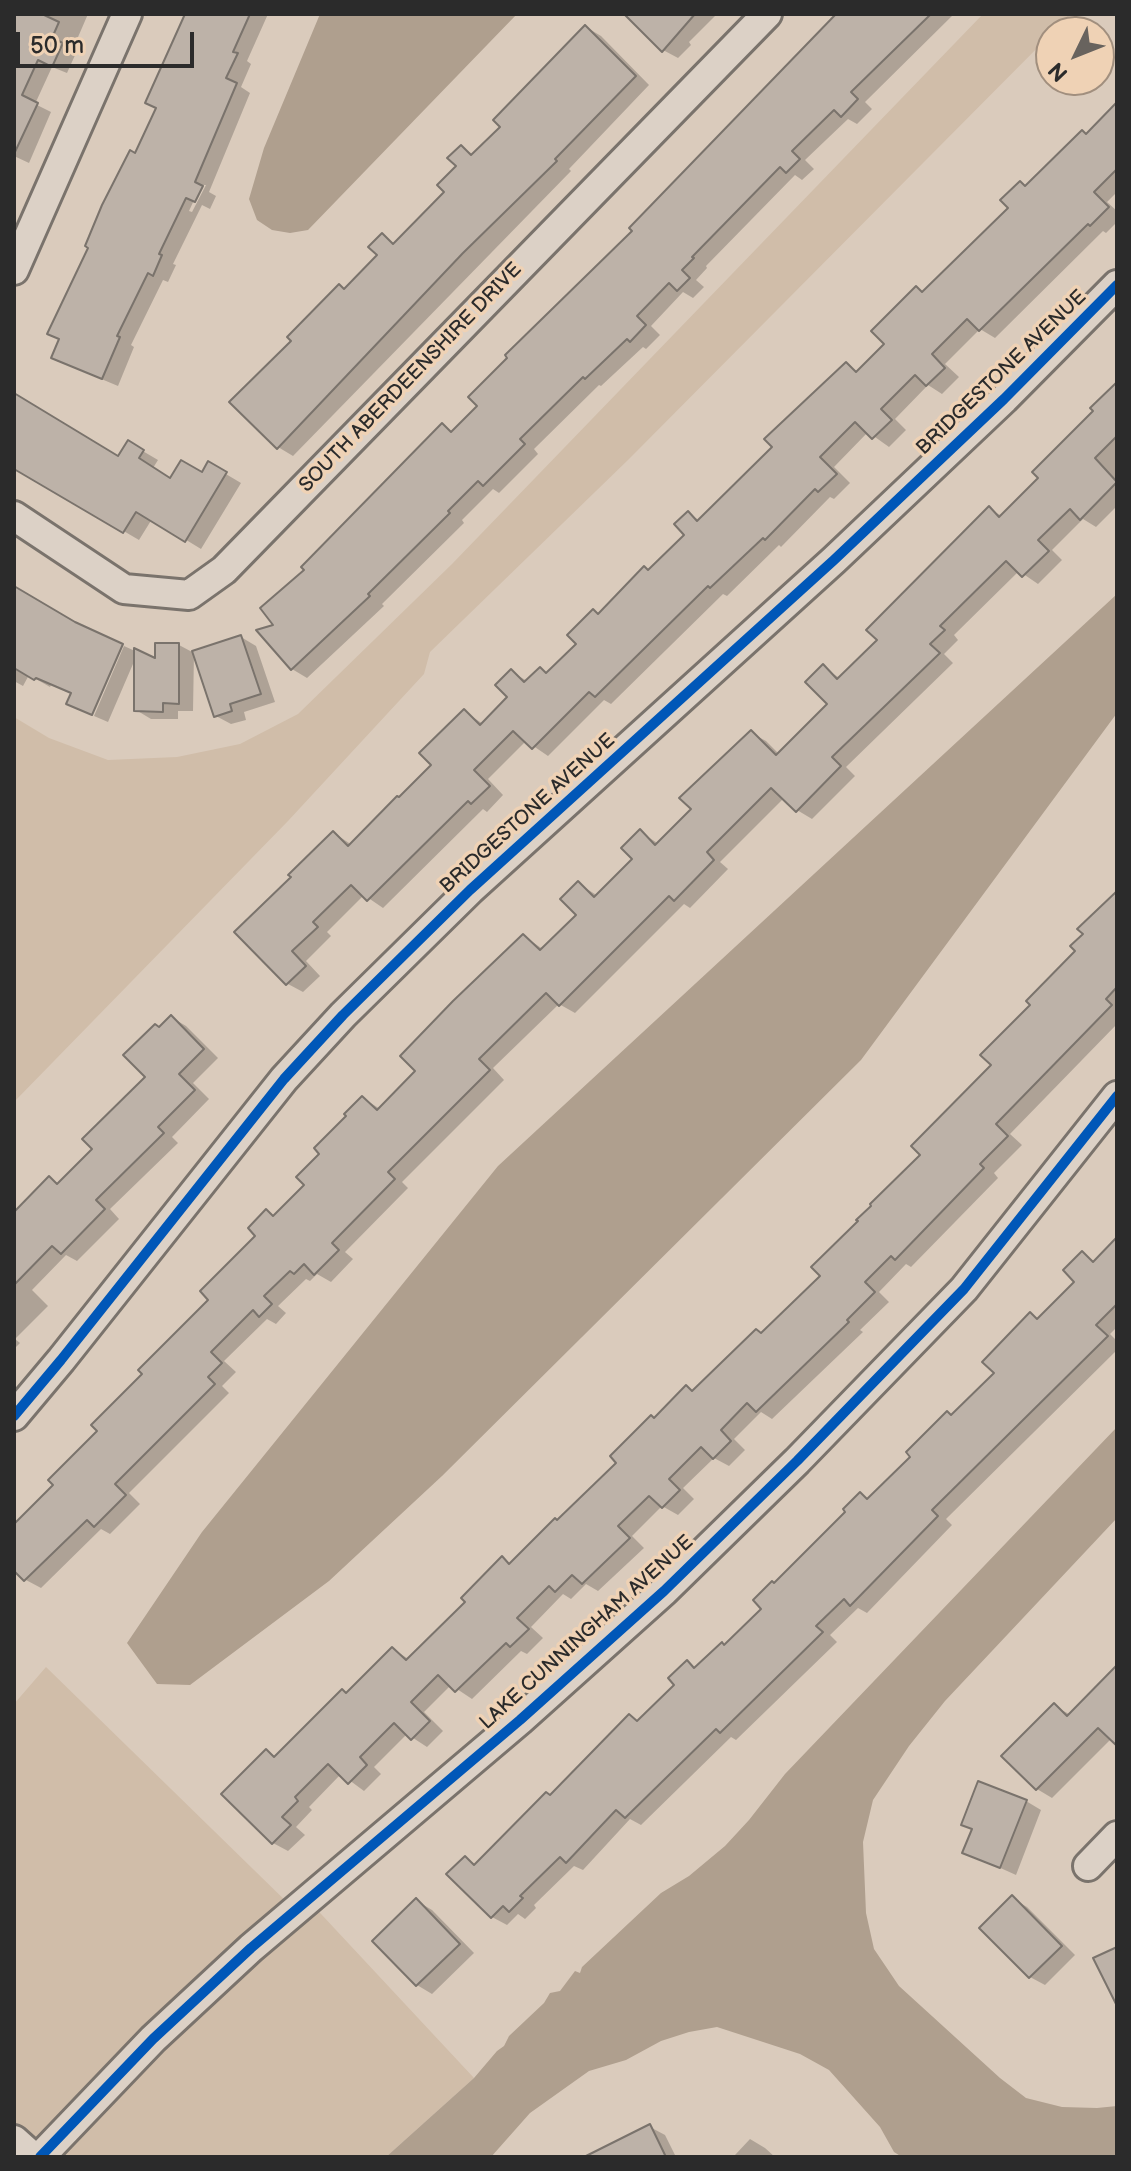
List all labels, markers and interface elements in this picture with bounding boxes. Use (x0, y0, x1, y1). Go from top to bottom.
scale bar (20, 16, 198, 66)
north arrow (1035, 16, 1115, 96)
text: 50 m (30, 31, 84, 60)
text: N (1043, 56, 1074, 87)
street label: SOUTH ABERDEENSHIRE DRIVE (295, 258, 527, 498)
street label: BRIDGESTONE AVENUE (912, 286, 1092, 460)
street label: BRIDGESTONE AVENUE (436, 729, 620, 899)
street label: LAKE CUNNINGHAM AVENUE (475, 1531, 699, 1735)

